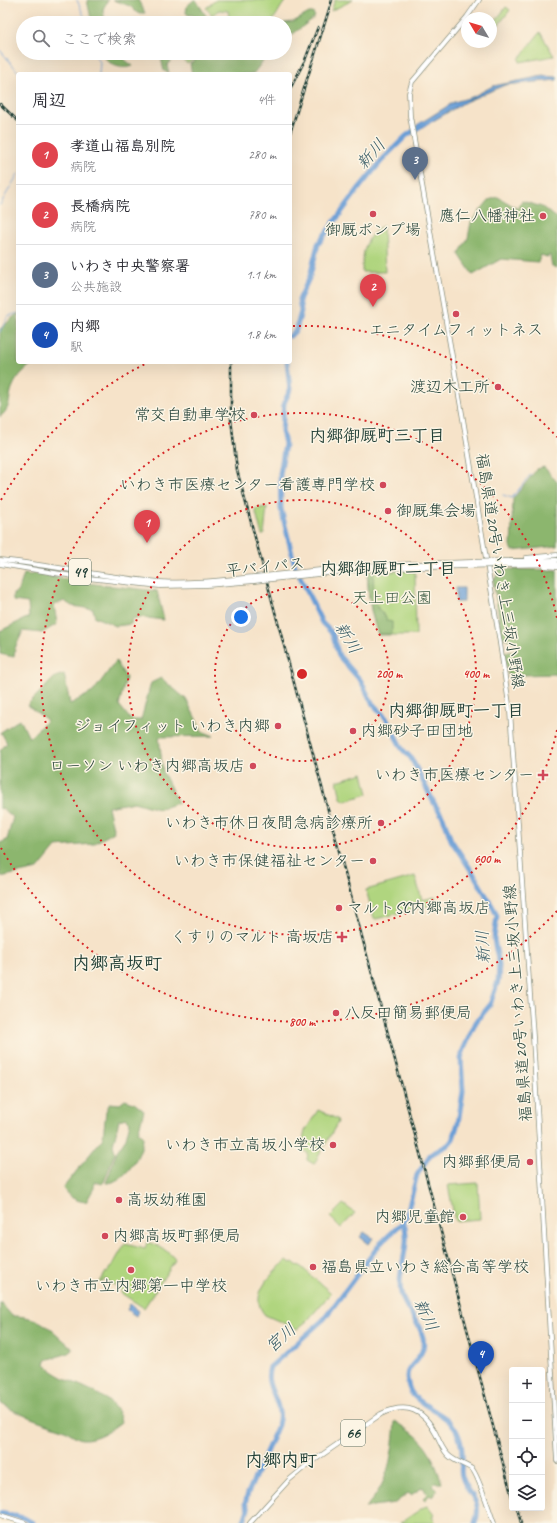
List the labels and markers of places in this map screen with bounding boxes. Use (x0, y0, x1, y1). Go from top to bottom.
pin: 3 (402, 147, 428, 180)
place label: 應仁八幡神社 (439, 206, 535, 226)
marker: 御厩ポンプ場 (368, 209, 378, 219)
marker: 應仁八幡神社 (538, 211, 548, 221)
place label: 御厩ポンプ場 (325, 220, 421, 240)
pin: 2 (360, 274, 386, 307)
marker: エニタイムフィットネス (451, 309, 461, 319)
place label: エニタイムフィットネス (369, 320, 543, 340)
place label: 渡辺木工所 (410, 377, 490, 397)
marker: 渡辺木工所 (493, 382, 503, 392)
place label: 常交自動車学校 (134, 405, 246, 425)
marker: 常交自動車学校 (249, 410, 259, 420)
place label: いわき市医療センター看護専門学校 (120, 475, 375, 495)
marker: いわき市医療センター看護専門学校 (378, 480, 388, 490)
place label: 御厩集会場 (396, 501, 476, 521)
marker: 御厩集会場 (383, 506, 393, 516)
pin: 1 (134, 510, 160, 543)
centre of rings (295, 667, 309, 681)
place label: ジョイフィット いわき内郷 (74, 716, 270, 736)
marker: ジョイフィット いわき内郷 (273, 721, 283, 731)
place label: 内郷砂子田団地 (361, 721, 473, 741)
marker: 内郷砂子田団地 (348, 726, 358, 736)
place label: ローソン いわき内郷高坂店 (49, 756, 245, 776)
marker: ローソン いわき内郷高坂店 (248, 761, 258, 771)
place label: いわき市医療センター (375, 765, 534, 785)
marker: いわき市医療センター (537, 769, 549, 781)
place label: いわき市休日夜間急病診療所 (165, 813, 373, 833)
marker: いわき市休日夜間急病診療所 (376, 818, 386, 828)
place label: いわき市保健福祉センター (174, 851, 365, 871)
marker: いわき市保健福祉センター (368, 856, 378, 866)
place label: マルトSC内郷高坂店 (347, 898, 490, 918)
marker: マルトSC内郷高坂店 (334, 903, 344, 913)
place label: くすりのマルト 高坂店 (170, 927, 334, 947)
marker: くすりのマルト 高坂店 (337, 932, 347, 942)
place label: 八反田簡易郵便局 (344, 1003, 472, 1023)
marker: 八反田簡易郵便局 (331, 1008, 341, 1018)
place label: いわき市立高坂小学校 (165, 1135, 325, 1155)
marker: いわき市立高坂小学校 (328, 1140, 338, 1150)
place label: 内郷郵便局 (442, 1152, 522, 1172)
marker: 内郷郵便局 (525, 1157, 535, 1167)
place label: 高坂幼稚園 (127, 1190, 207, 1210)
marker: 高坂幼稚園 (114, 1195, 124, 1205)
place label: 内郷児童館 (375, 1207, 455, 1227)
marker: 内郷児童館 (458, 1212, 468, 1222)
place label: 内郷高坂町郵便局 (113, 1226, 241, 1246)
marker: 内郷高坂町郵便局 (100, 1231, 110, 1241)
place label: 福島県立いわき総合高等学校 (321, 1257, 529, 1277)
marker: 福島県立いわき総合高等学校 (308, 1262, 318, 1272)
marker: いわき市立内郷第一中学校 (126, 1265, 136, 1275)
place label: いわき市立内郷第一中学校 (35, 1276, 227, 1296)
pin: 4 (468, 1341, 494, 1374)

